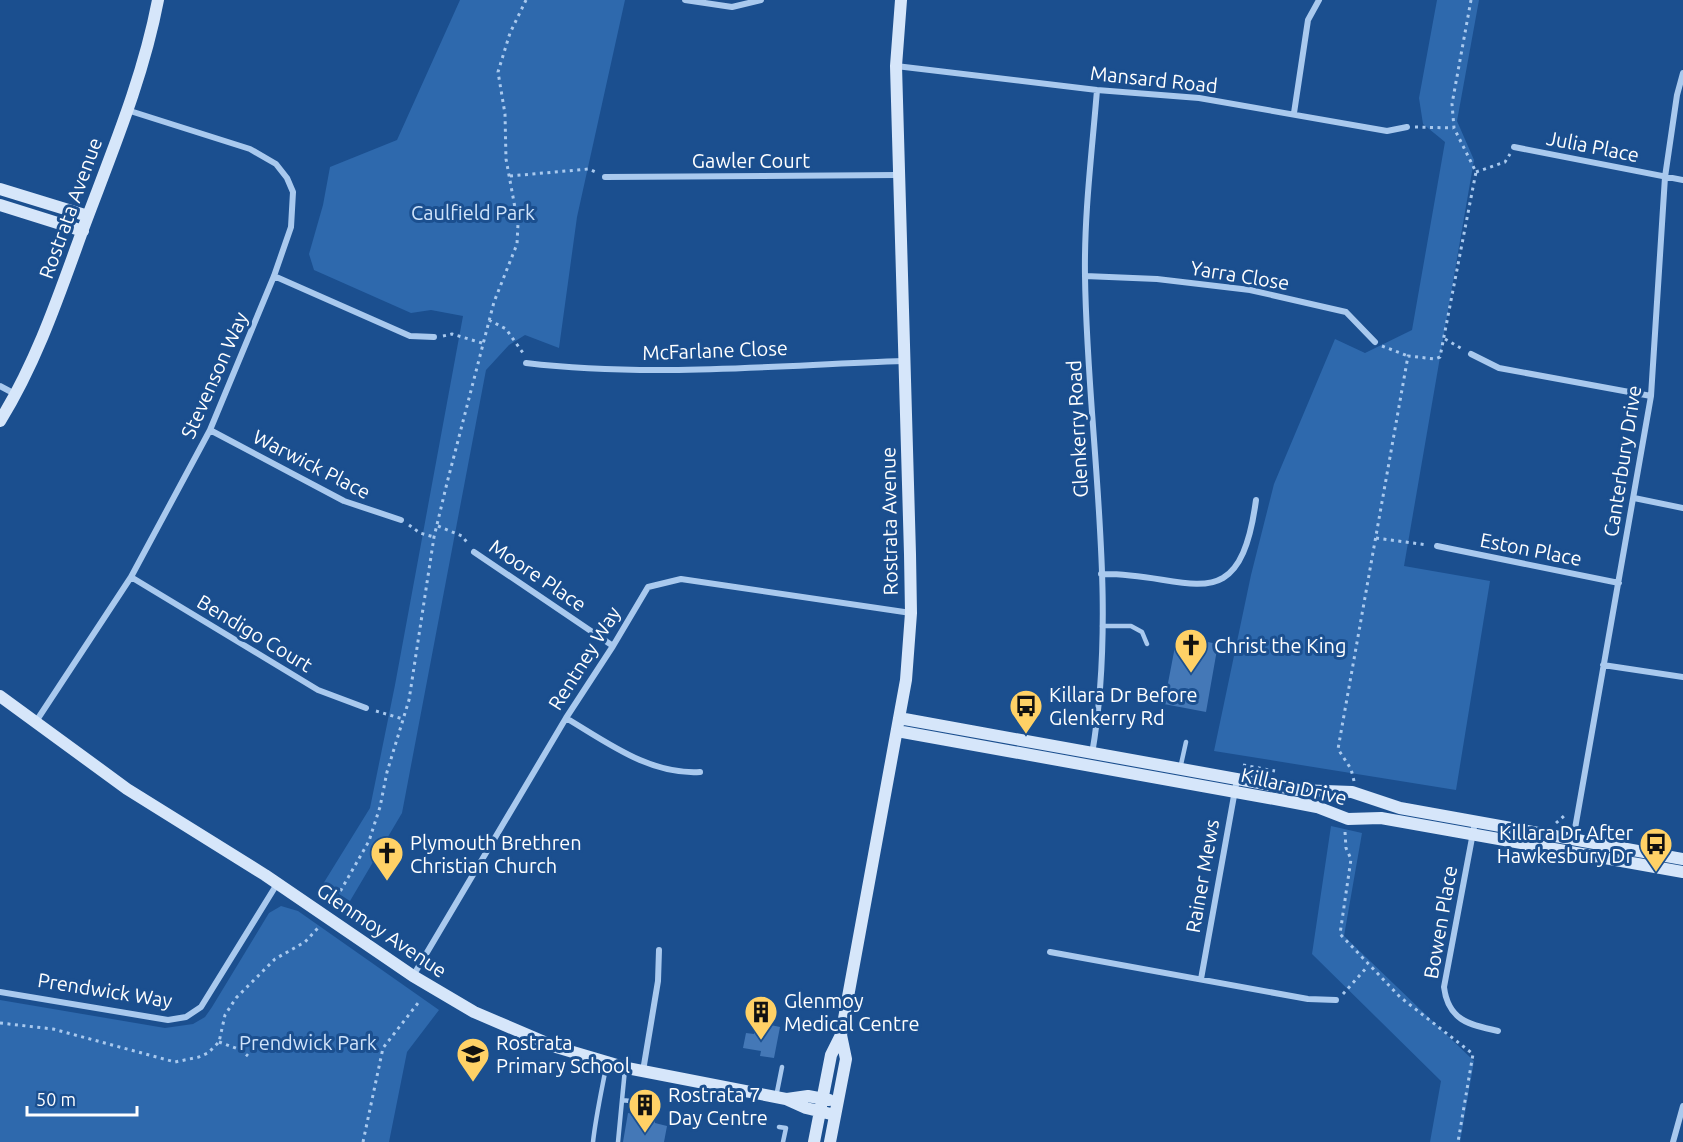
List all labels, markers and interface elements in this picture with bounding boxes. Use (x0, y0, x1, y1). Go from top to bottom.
street label: Mansard Road (1089, 61, 1219, 97)
street label: Julia Place (1545, 126, 1641, 166)
street label: Rostrata Avenue (34, 134, 106, 282)
street label: Gawler Court (692, 149, 810, 172)
park label: Caulfield Park (411, 201, 535, 224)
street label: Yarra Close (1189, 256, 1291, 294)
street label: Stevenson Way (176, 308, 252, 442)
street label: McFarlane Close (642, 336, 788, 364)
street label: Glenkerry Road (1062, 360, 1092, 498)
street label: Canterbury Drive (1599, 384, 1645, 538)
street label: Warwick Place (250, 425, 374, 503)
street label: Rostrata Avenue (876, 447, 902, 595)
street label: Eston Place (1478, 528, 1584, 570)
street label: Moore Place (485, 534, 591, 616)
street label: Bendigo Court (193, 590, 317, 676)
street label: Rentney Way (543, 602, 625, 714)
church icon: Christ the King (1173, 627, 1209, 674)
place label: Christ the King (1214, 634, 1347, 657)
place label: Killara Dr Before Glenkerry Rd (1049, 683, 1198, 729)
bus stop icon: Killara Dr Before Glenkerry Rd (1008, 688, 1044, 735)
street label: Killara Drive (1239, 763, 1349, 809)
street label: Rainer Mews (1181, 817, 1223, 935)
place label: Killara Dr After Hawkesbury Dr (1497, 821, 1633, 867)
bus stop icon: Killara Dr After Hawkesbury Dr (1638, 826, 1674, 873)
place label: Plymouth Brethren Christian Church (410, 831, 582, 877)
church icon: Plymouth Brethren Christian Church (369, 835, 405, 882)
street label: Bowen Place (1419, 864, 1461, 980)
street label: Glenmoy Avenue (313, 878, 451, 982)
street label: Prendwick Way (36, 968, 174, 1012)
place label: Glenmoy Medical Centre (784, 989, 919, 1035)
building icon: Glenmoy Medical Centre (743, 994, 779, 1041)
park label: Prendwick Park (239, 1031, 377, 1054)
place label: Rostrata Primary School (496, 1031, 630, 1077)
school or university icon: Rostrata Primary School (455, 1036, 491, 1083)
scale bar (27, 1079, 136, 1117)
place label: Rostrata 7 Day Centre (668, 1083, 768, 1129)
building icon: Rostrata 7 Day Centre (627, 1087, 663, 1134)
text: 50 m (36, 1089, 76, 1109)

